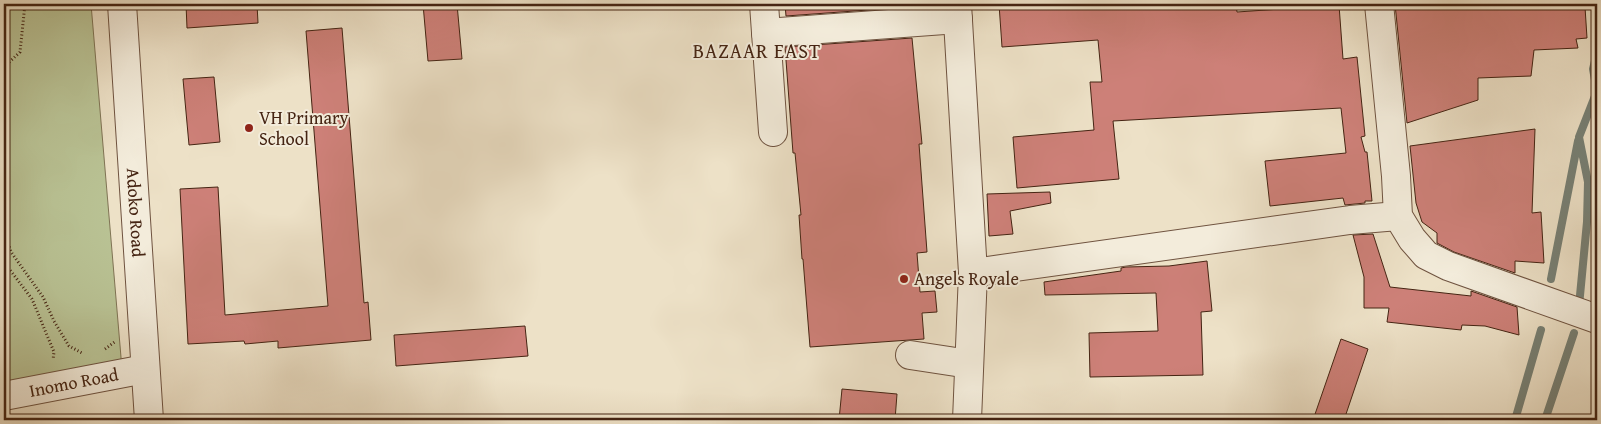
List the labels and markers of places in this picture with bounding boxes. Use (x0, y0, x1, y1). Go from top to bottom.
place label: VH Primary School (259, 104, 348, 152)
marker: VH Primary School (243, 122, 255, 134)
place label: Angels Royale (914, 265, 1019, 292)
marker: Angels Royale (898, 273, 910, 285)

